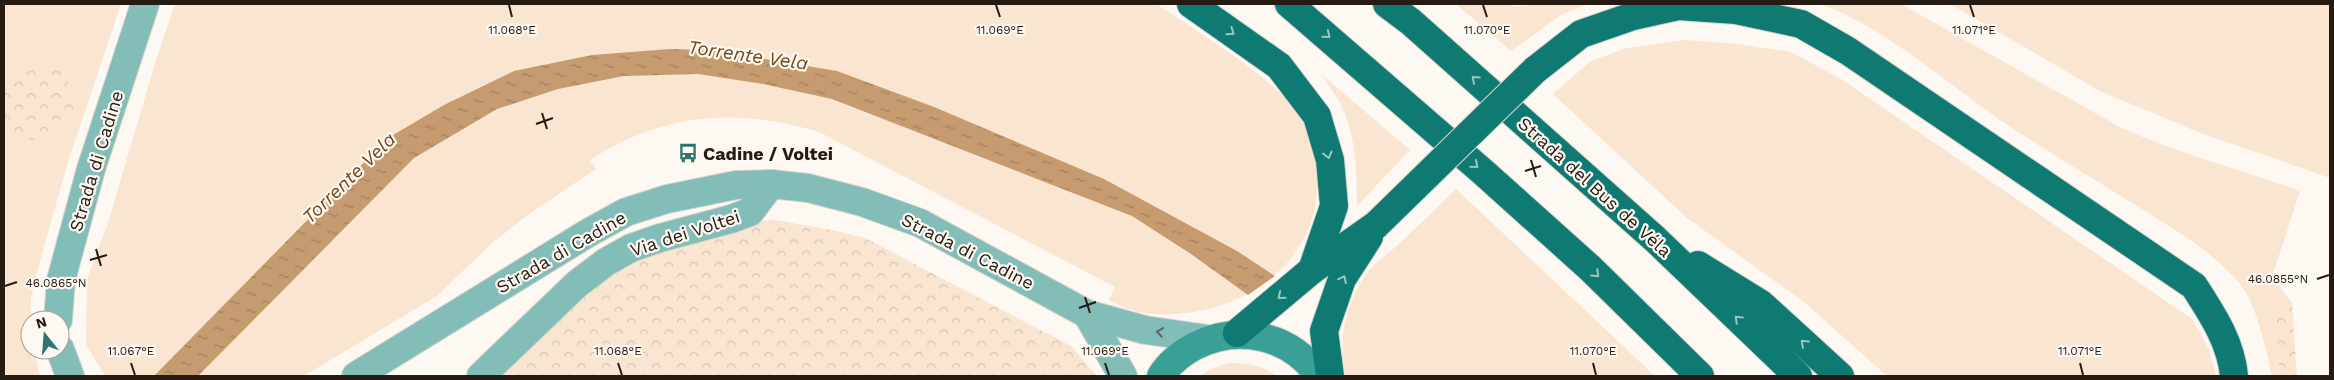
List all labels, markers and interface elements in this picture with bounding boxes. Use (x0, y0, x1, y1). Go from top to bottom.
text: 11.068°E (488, 23, 536, 37)
text: 11.069°E (976, 23, 1024, 37)
text: 11.070°E (1464, 23, 1511, 37)
text: 11.071°E (1952, 23, 1996, 37)
one-way arrow (1225, 26, 1235, 35)
one-way arrow (1321, 30, 1330, 39)
water label: Torrente Vela (687, 35, 810, 75)
one-way arrow (1471, 75, 1480, 84)
street label: Strada di Cadine (65, 88, 127, 234)
street label: Strada del Bus de Véla (1514, 113, 1676, 261)
water label: Torrente Vela (298, 128, 401, 228)
bus stop icon: Cadine / Voltei (677, 142, 699, 164)
place label: Cadine / Voltei (703, 143, 833, 164)
one-way arrow (1323, 151, 1333, 159)
one-way arrow (1470, 159, 1479, 168)
street label: Via dei Voltei (628, 205, 742, 261)
street label: Strada di Cadine (493, 206, 629, 298)
street label: Strada di Cadine (898, 209, 1038, 293)
one-way arrow (1590, 268, 1599, 277)
text: 46.0855°N (2248, 272, 2308, 286)
one-way arrow (1337, 275, 1347, 284)
text: 46.0865°N (26, 276, 87, 290)
one-way arrow (1277, 290, 1286, 299)
north arrow (20, 310, 70, 360)
text: N (34, 313, 48, 332)
one-way arrow (1734, 315, 1743, 324)
one-way arrow (1156, 328, 1164, 338)
one-way arrow (1801, 340, 1810, 349)
text: 11.067°E (108, 344, 155, 358)
text: 11.068°E (594, 344, 642, 358)
text: 11.069°E (1081, 344, 1129, 358)
text: 11.070°E (1570, 344, 1617, 358)
text: 11.071°E (2058, 344, 2102, 358)

